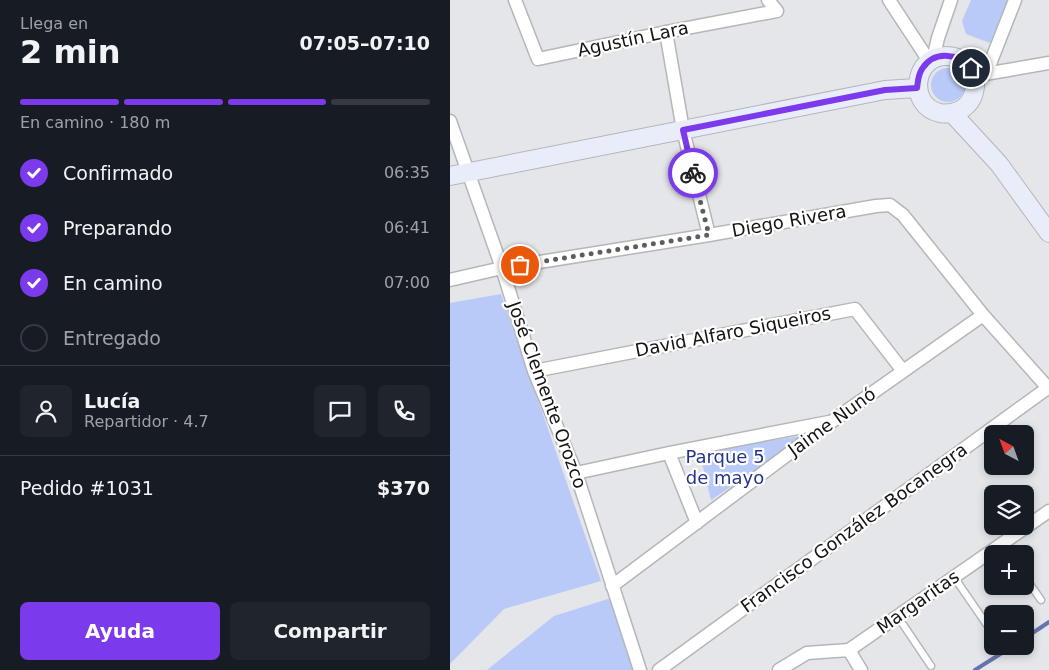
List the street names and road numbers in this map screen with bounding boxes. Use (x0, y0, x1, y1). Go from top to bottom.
street label: Agustín Lara (575, 16, 690, 61)
street label: Diego Rivera (730, 200, 848, 241)
street label: José Clemente Orozco (503, 297, 591, 491)
street label: David Alfaro Siqueiros (633, 302, 833, 361)
street label: Jaime Nunó (783, 383, 880, 461)
street label: Francisco González Bocanegra (736, 438, 971, 617)
street label: Margaritas (872, 565, 963, 638)

